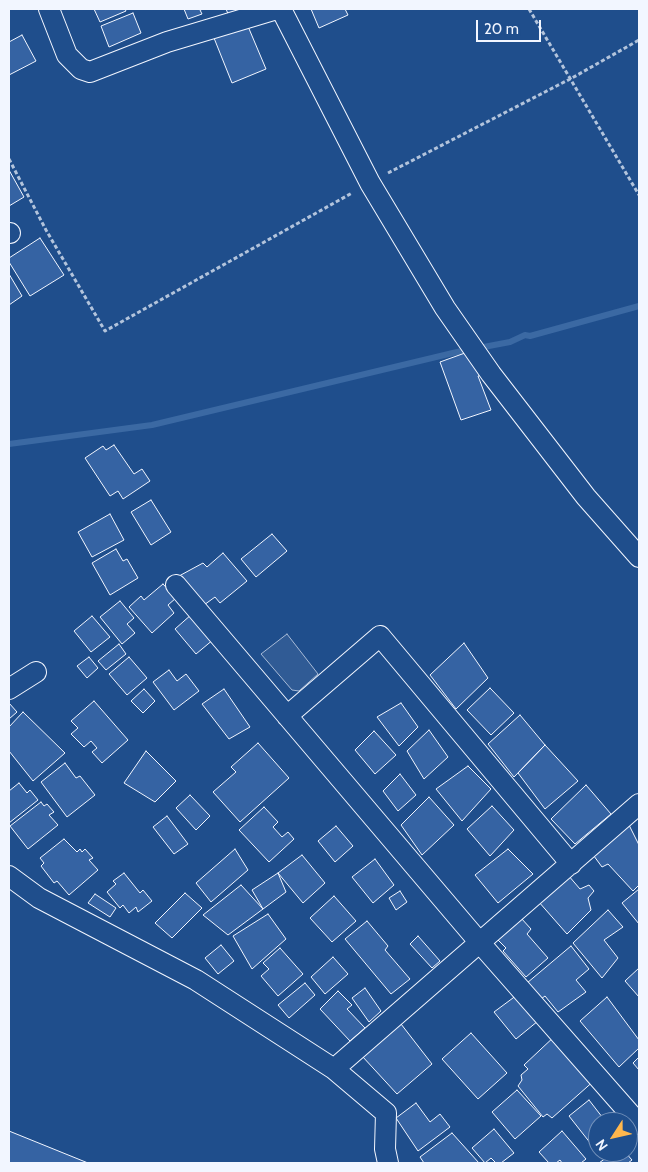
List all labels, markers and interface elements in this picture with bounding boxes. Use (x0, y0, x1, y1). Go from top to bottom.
scale bar (478, 10, 543, 42)
text: 20 m (484, 20, 519, 38)
north arrow (588, 1112, 638, 1162)
text: N (591, 1136, 612, 1154)

